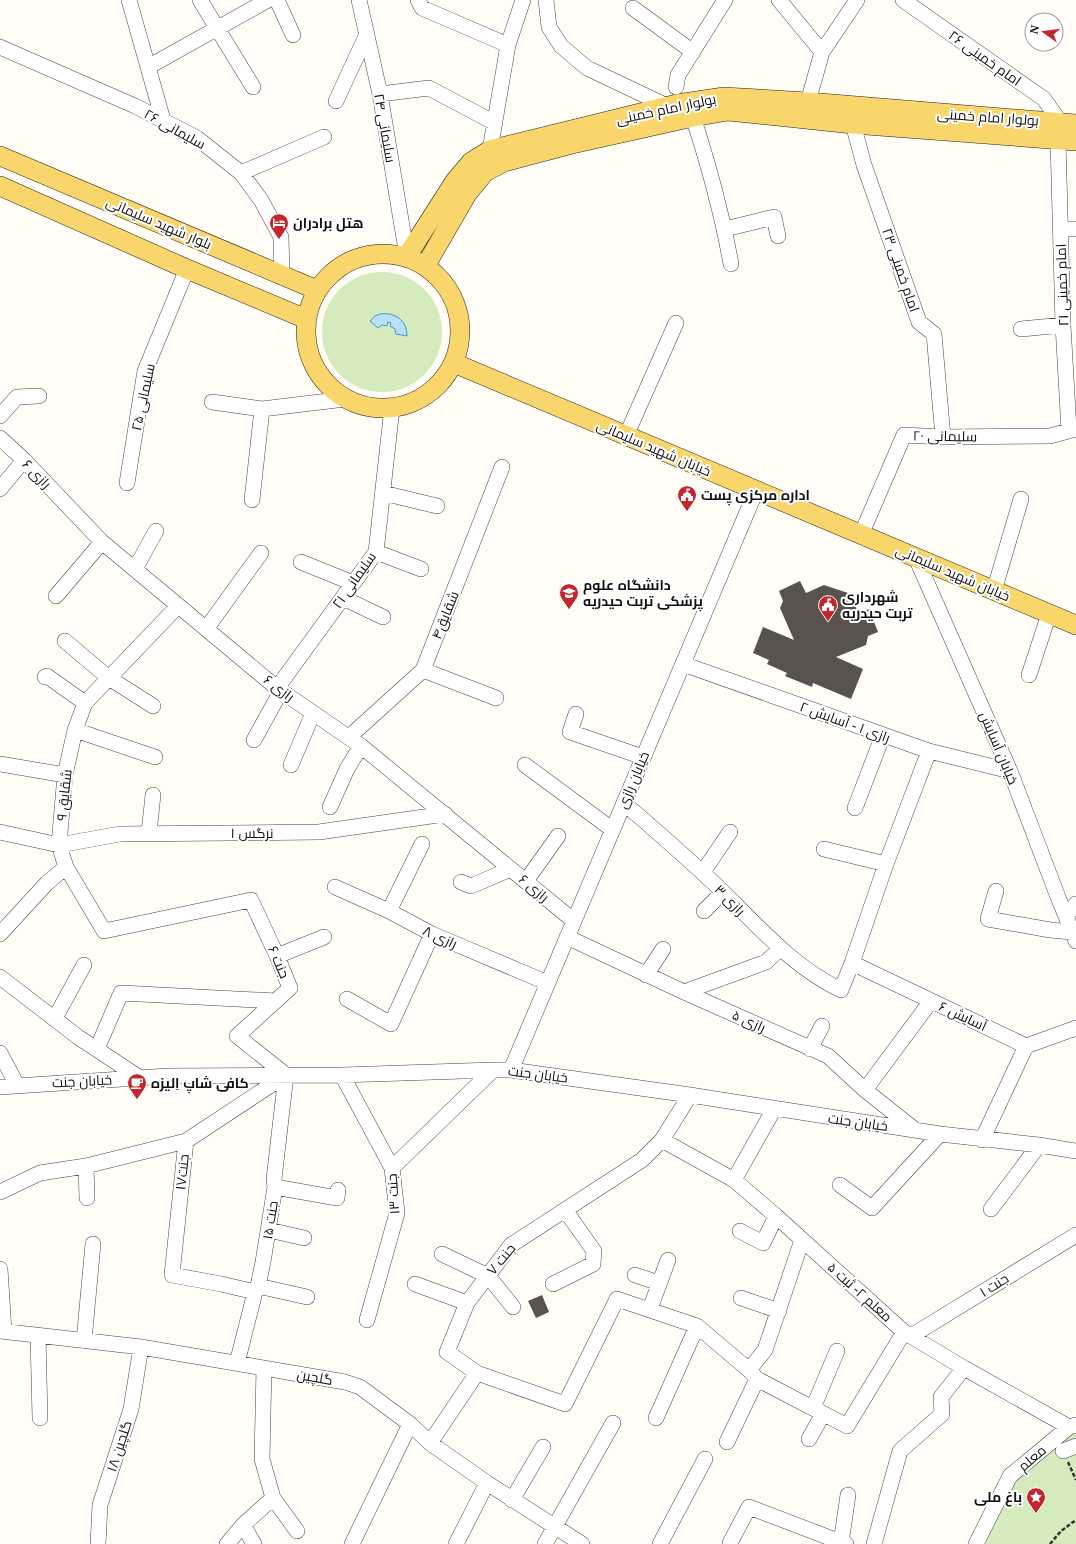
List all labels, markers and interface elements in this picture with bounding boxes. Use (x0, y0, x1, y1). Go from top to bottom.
north arrow (1024, 12, 1064, 52)
text: N (1025, 23, 1042, 35)
street label: امام خمینی ۲۶ (945, 25, 1025, 91)
street label: بولوار امام خمینی (614, 89, 718, 129)
street label: سلیمانی ۲۴ (370, 92, 401, 164)
street label: بولوار امام خمینی (936, 103, 1040, 131)
street label: سلیمانی ۲۶ (141, 104, 209, 153)
street label: بلوار شهید سلیمانی (103, 192, 215, 253)
hotel icon: هتل برادران (268, 212, 290, 240)
place label: هتل برادران (293, 213, 363, 232)
street label: امام خمینی ۲۳ (877, 225, 925, 315)
street label: امام خمینی ۲۱ (1051, 243, 1073, 327)
street label: سلیمانی ۲۵ (126, 361, 159, 432)
street label: خیابان شهید سلیمانی (594, 415, 714, 480)
street label: سلیمانی ۲۰ (913, 425, 977, 446)
street label: رازی ۶ (19, 455, 56, 492)
public building icon: اداره مرکزی پست (676, 484, 698, 512)
place label: اداره مرکزی پست (701, 485, 810, 506)
street label: خیابان شهید سلیمانی (893, 540, 1013, 605)
street label: سلیمانی ۲۱ (327, 548, 380, 612)
place label: دانشگاه علوم پزشکی تربت حیدریه (583, 575, 703, 612)
school or university icon: دانشگاه علوم پزشکی تربت حیدریه (558, 582, 580, 610)
place label: شهرداری تربت حیدریه (842, 587, 913, 622)
street label: شقایق۴ (426, 588, 463, 642)
public building icon: شهرداری تربت حیدریه (817, 594, 839, 622)
street label: رازی ۶ (260, 670, 299, 705)
street label: رازی ۱ - آسایش ۲ (797, 696, 893, 747)
street label: خیابان آسایش (976, 708, 1023, 787)
street label: خیابان رازی (612, 748, 653, 811)
street label: شقایق ۹ (51, 768, 76, 822)
street label: نرگس ۱ (231, 823, 273, 842)
street label: رازی ۶ (515, 869, 553, 906)
street label: رازی ۳ (711, 880, 750, 919)
street label: رازی ۸ (420, 920, 461, 953)
street label: جنت ۶ (264, 943, 295, 981)
street label: آسایش ۶ (936, 996, 991, 1035)
street label: رازی ۵ (729, 1005, 769, 1036)
street label: خیابان جنت (507, 1060, 569, 1087)
street label: خیابان جنت (51, 1069, 113, 1092)
cafe icon: کافی شاپ اِلیزه (126, 1072, 148, 1100)
place label: کافی شاپ اِلیزه (151, 1073, 249, 1094)
street label: خیابان جنت (827, 1108, 889, 1135)
street label: جنت۱۷ (170, 1153, 193, 1191)
street label: جنت ۱۳ (382, 1173, 403, 1215)
street label: جنت ۱۵ (257, 1199, 282, 1241)
street label: جنت ۷ (482, 1239, 519, 1278)
street label: معلم ۲- ثبت ۵ (823, 1257, 897, 1327)
street label: جنت ۱ (975, 1268, 1012, 1301)
street label: گلچین (295, 1364, 335, 1390)
street label: گلچین ۱۸ (101, 1418, 137, 1474)
street label: معلم (1014, 1440, 1050, 1476)
place icon: باغ ملی (1025, 1486, 1047, 1514)
place label: باغ ملی (974, 1487, 1022, 1507)

